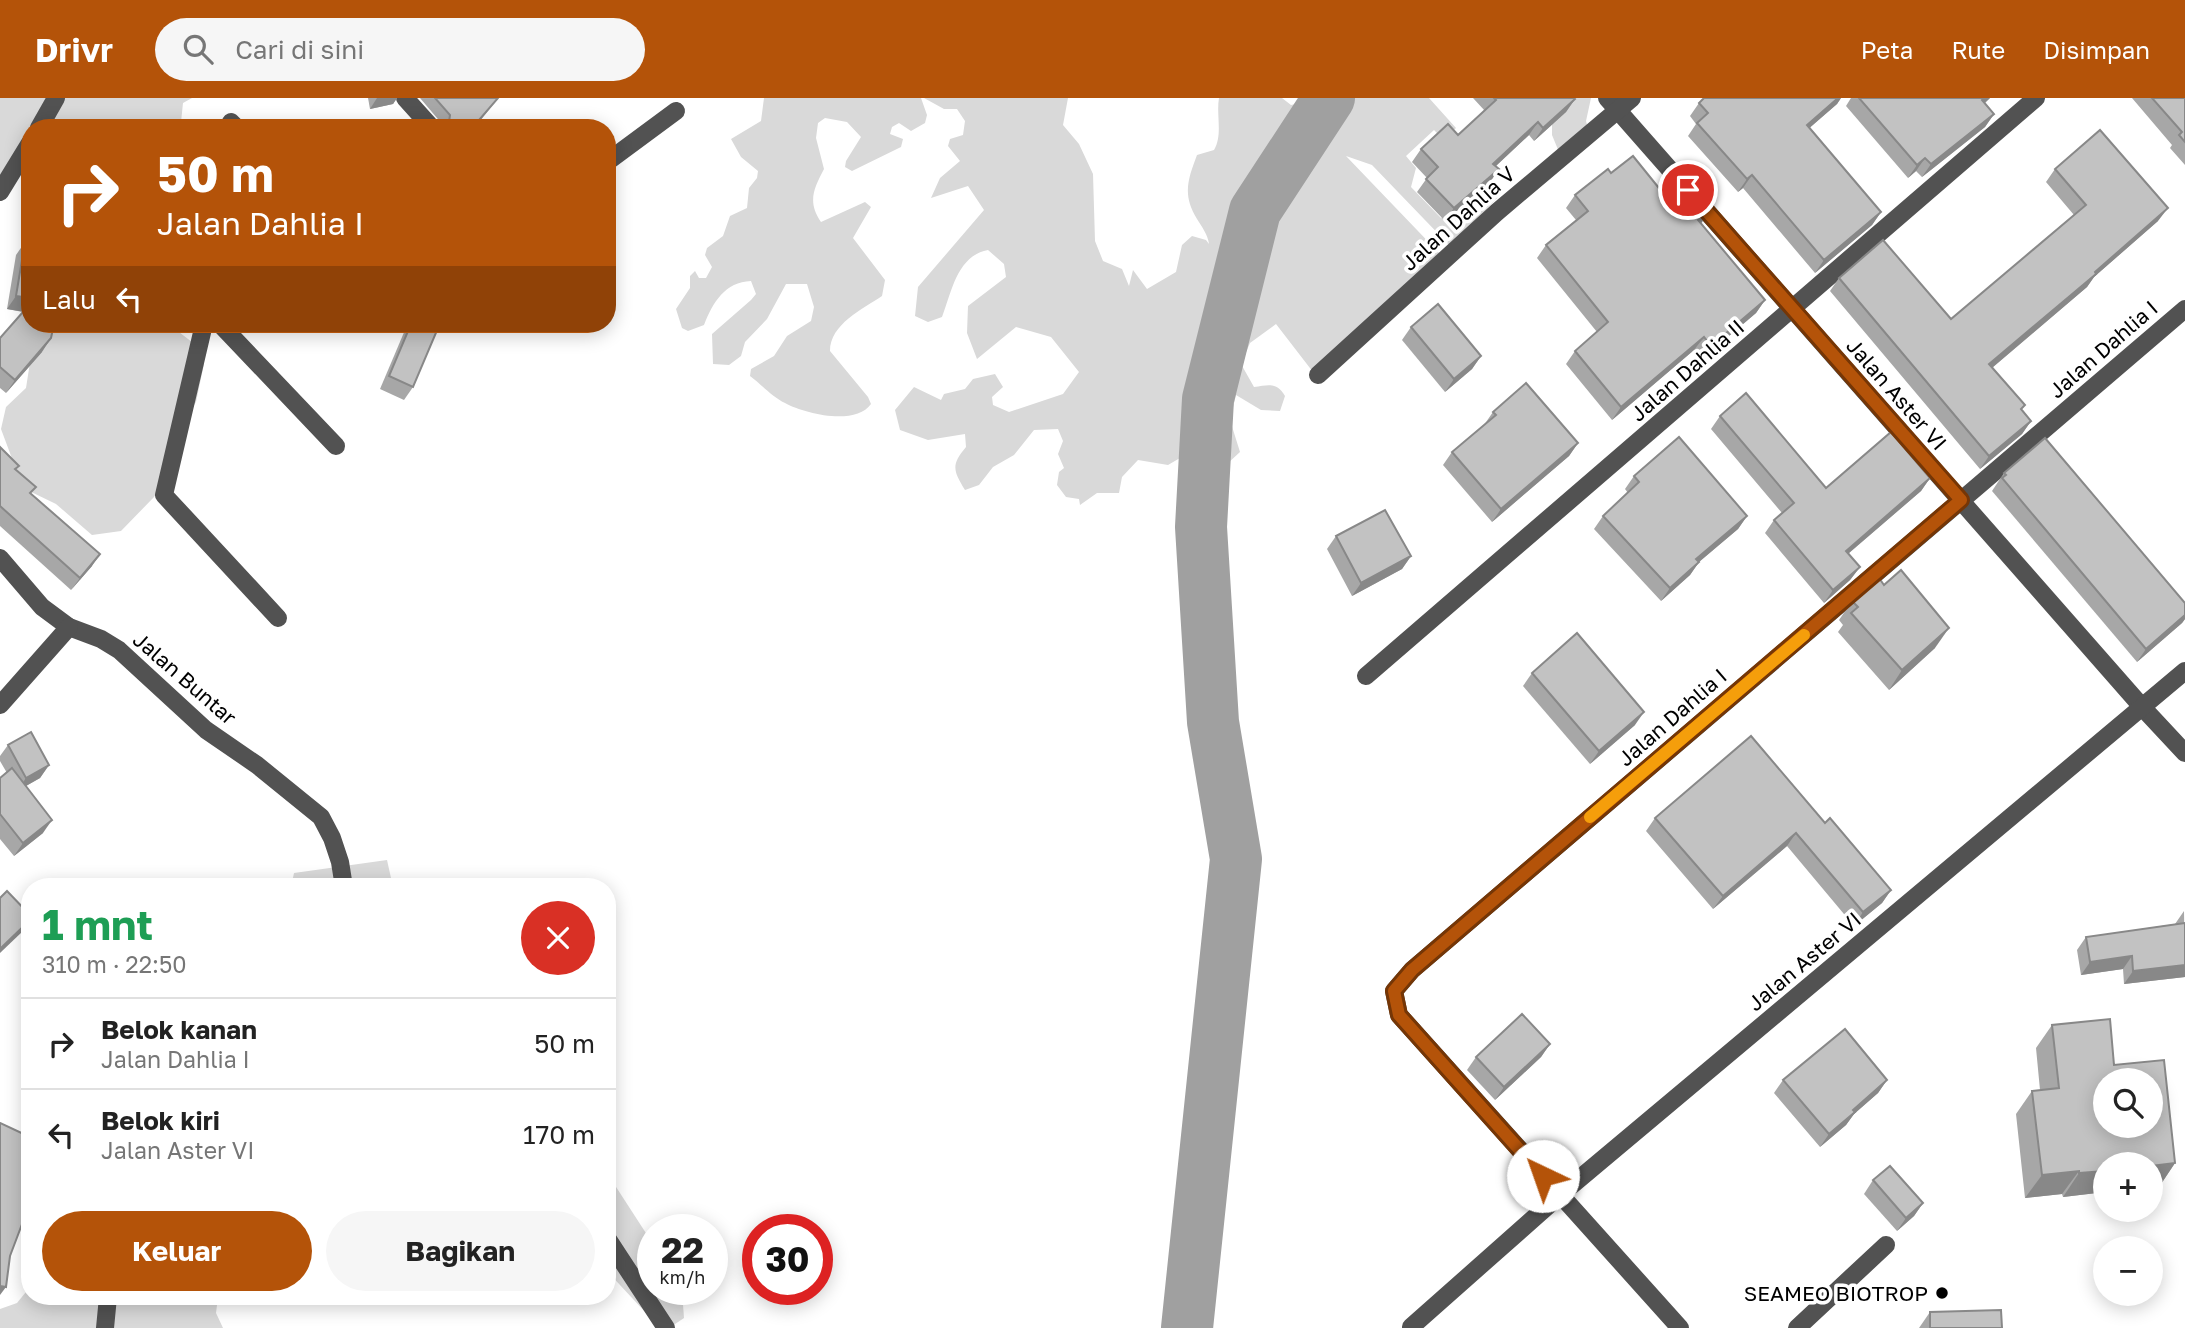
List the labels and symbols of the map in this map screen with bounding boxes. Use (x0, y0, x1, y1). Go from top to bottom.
street label: Jalan Dahlia V (1396, 160, 1520, 276)
pin (1658, 160, 1718, 220)
street label: Jalan Dahlia I (2043, 295, 2163, 403)
street label: Jalan Dahlia II (1625, 313, 1749, 427)
street label: Jalan Aster VI (1841, 333, 1953, 455)
street label: Jalan Buntar (128, 626, 242, 730)
street label: Jalan Dahlia I (1612, 663, 1732, 771)
street label: Jalan Aster VI (1742, 906, 1866, 1016)
position arrow (1506, 1139, 1580, 1213)
speed limit sign: 30 (742, 1214, 833, 1305)
place label: SEAMEO BIOTROP (1744, 1280, 1928, 1306)
marker: SEAMEO BIOTROP (1934, 1285, 1950, 1301)

